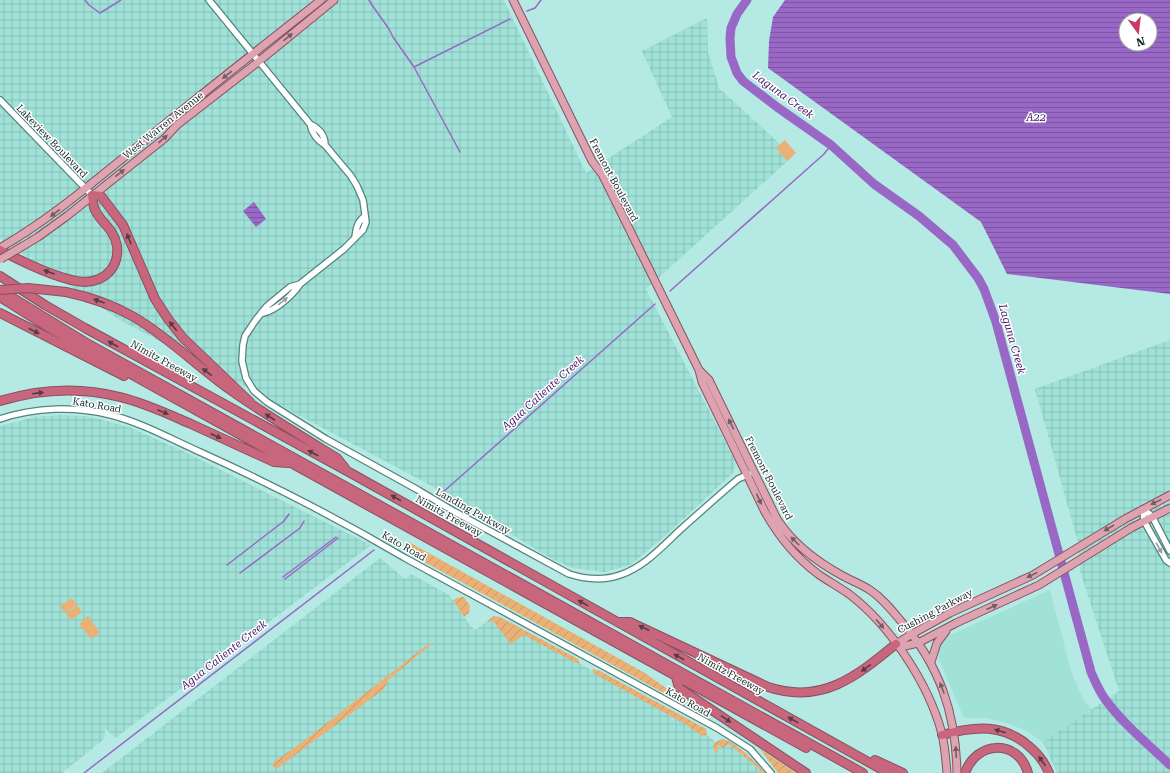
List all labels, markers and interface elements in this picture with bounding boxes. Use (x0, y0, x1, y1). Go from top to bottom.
north arrow (1118, 12, 1158, 52)
one-way arrow (283, 33, 294, 41)
text: N (1134, 34, 1146, 49)
water label: Laguna Creek (749, 68, 816, 122)
one-way arrow (221, 71, 232, 79)
street label: West Warren Avenue (121, 89, 206, 161)
street label: Lakeview Boulevard (14, 102, 90, 180)
water label: A22 (1025, 111, 1046, 124)
one-way arrow (158, 135, 169, 144)
street label: Fremont Boulevard (587, 137, 641, 224)
one-way arrow (114, 169, 125, 177)
one-way arrow (49, 208, 60, 217)
one-way arrow (126, 233, 132, 244)
one-way arrow (43, 268, 55, 274)
one-way arrow (92, 297, 104, 303)
one-way arrow (277, 297, 288, 306)
water label: Laguna Creek (996, 301, 1028, 376)
one-way arrow (168, 320, 177, 331)
one-way arrow (29, 328, 40, 334)
street label: Nimitz Freeway (129, 338, 199, 384)
one-way arrow (107, 340, 119, 347)
water label: Agua Caliente Creek (499, 353, 586, 434)
one-way arrow (202, 367, 213, 376)
one-way arrow (32, 389, 44, 396)
street label: Kato Road (72, 395, 123, 415)
one-way arrow (157, 409, 169, 415)
one-way arrow (265, 413, 276, 421)
one-way arrow (727, 418, 734, 430)
one-way arrow (210, 432, 222, 439)
street label: Fremont Boulevard (743, 434, 795, 522)
one-way arrow (307, 449, 319, 456)
street label: Landing Parkway (434, 486, 512, 536)
street label: Nimitz Freeway (414, 493, 484, 539)
one-way arrow (756, 493, 762, 505)
one-way arrow (390, 495, 402, 502)
one-way arrow (1151, 499, 1162, 505)
one-way arrow (1103, 525, 1115, 532)
street label: Kato Road (380, 529, 429, 563)
one-way arrow (791, 537, 800, 546)
one-way arrow (1156, 542, 1163, 554)
one-way arrow (1026, 572, 1038, 578)
street label: Cushing Parkway (895, 586, 975, 635)
one-way arrow (577, 599, 589, 606)
one-way arrow (986, 604, 998, 610)
water label: Agua Caliente Creek (178, 618, 269, 693)
one-way arrow (875, 619, 884, 629)
one-way arrow (639, 625, 650, 631)
street label: Nimitz Freeway (696, 651, 766, 697)
one-way arrow (674, 654, 685, 660)
one-way arrow (860, 664, 871, 672)
one-way arrow (939, 681, 945, 693)
street label: Kato Road (664, 685, 713, 719)
one-way arrow (721, 715, 731, 723)
one-way arrow (787, 717, 799, 724)
one-way arrow (993, 728, 1005, 734)
one-way arrow (953, 745, 959, 758)
one-way arrow (1038, 755, 1046, 766)

